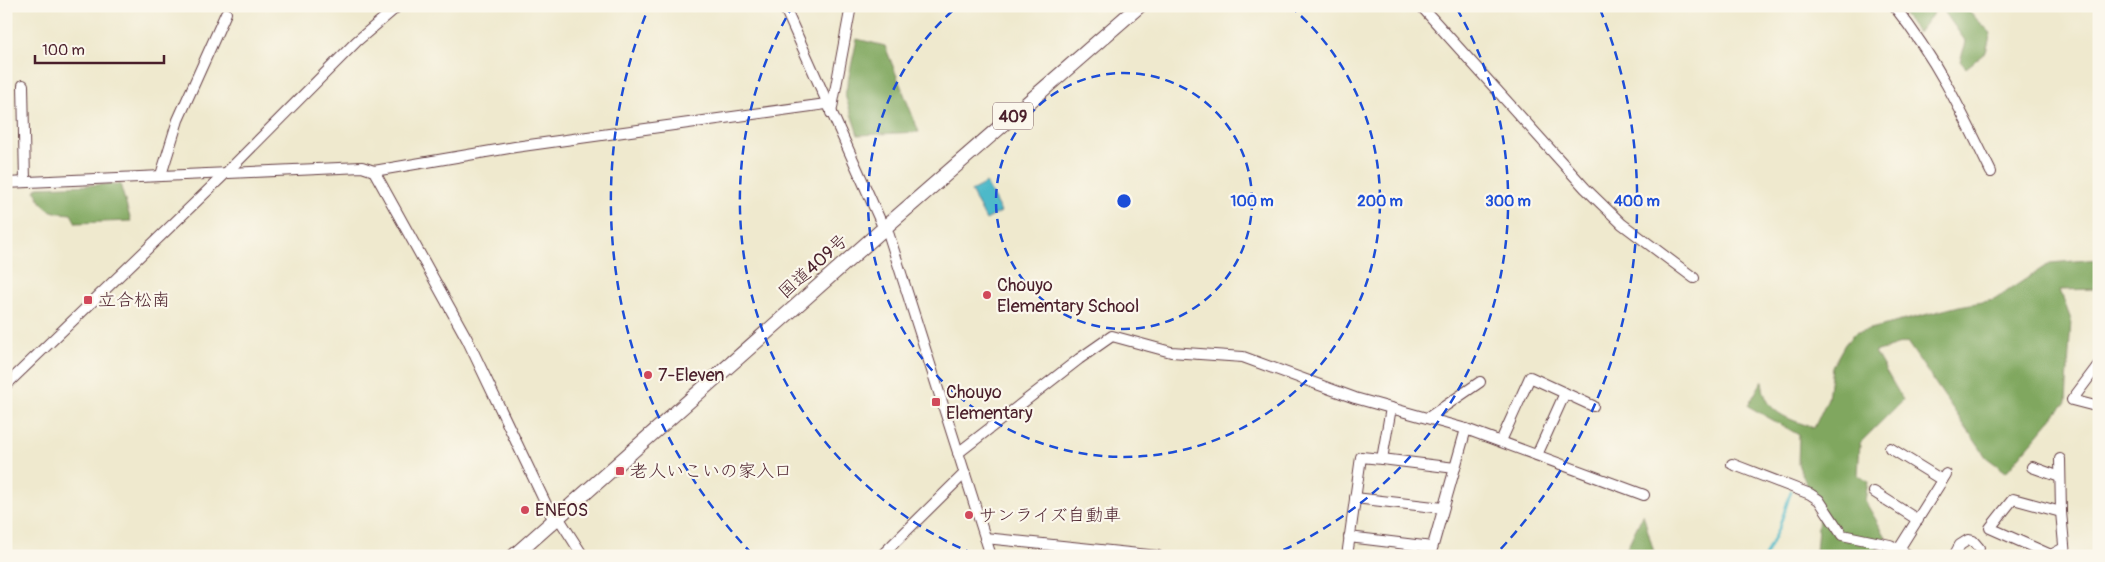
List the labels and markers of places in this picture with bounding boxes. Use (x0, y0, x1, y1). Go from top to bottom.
centre of rings (1115, 192, 1133, 210)
place label: Chouyo Elementary School (997, 274, 1139, 318)
place label: 立合松南 (98, 289, 170, 312)
marker: Chouyo Elementary School (981, 289, 993, 301)
marker: 立合松南 (82, 294, 94, 306)
place label: 7-Eleven (658, 364, 725, 387)
marker: 7-Eleven (642, 369, 654, 381)
place label: Chouyo Elementary (946, 381, 1033, 425)
marker: Chouyo Elementary (930, 396, 942, 408)
place label: 老人いこいの家入口 (630, 460, 792, 483)
marker: 老人いこいの家入口 (614, 465, 626, 477)
place label: ENEOS (535, 499, 588, 522)
marker: ENEOS (519, 504, 531, 516)
place label: サンライズ自動車 (979, 504, 1122, 527)
marker: サンライズ自動車 (963, 509, 975, 521)

